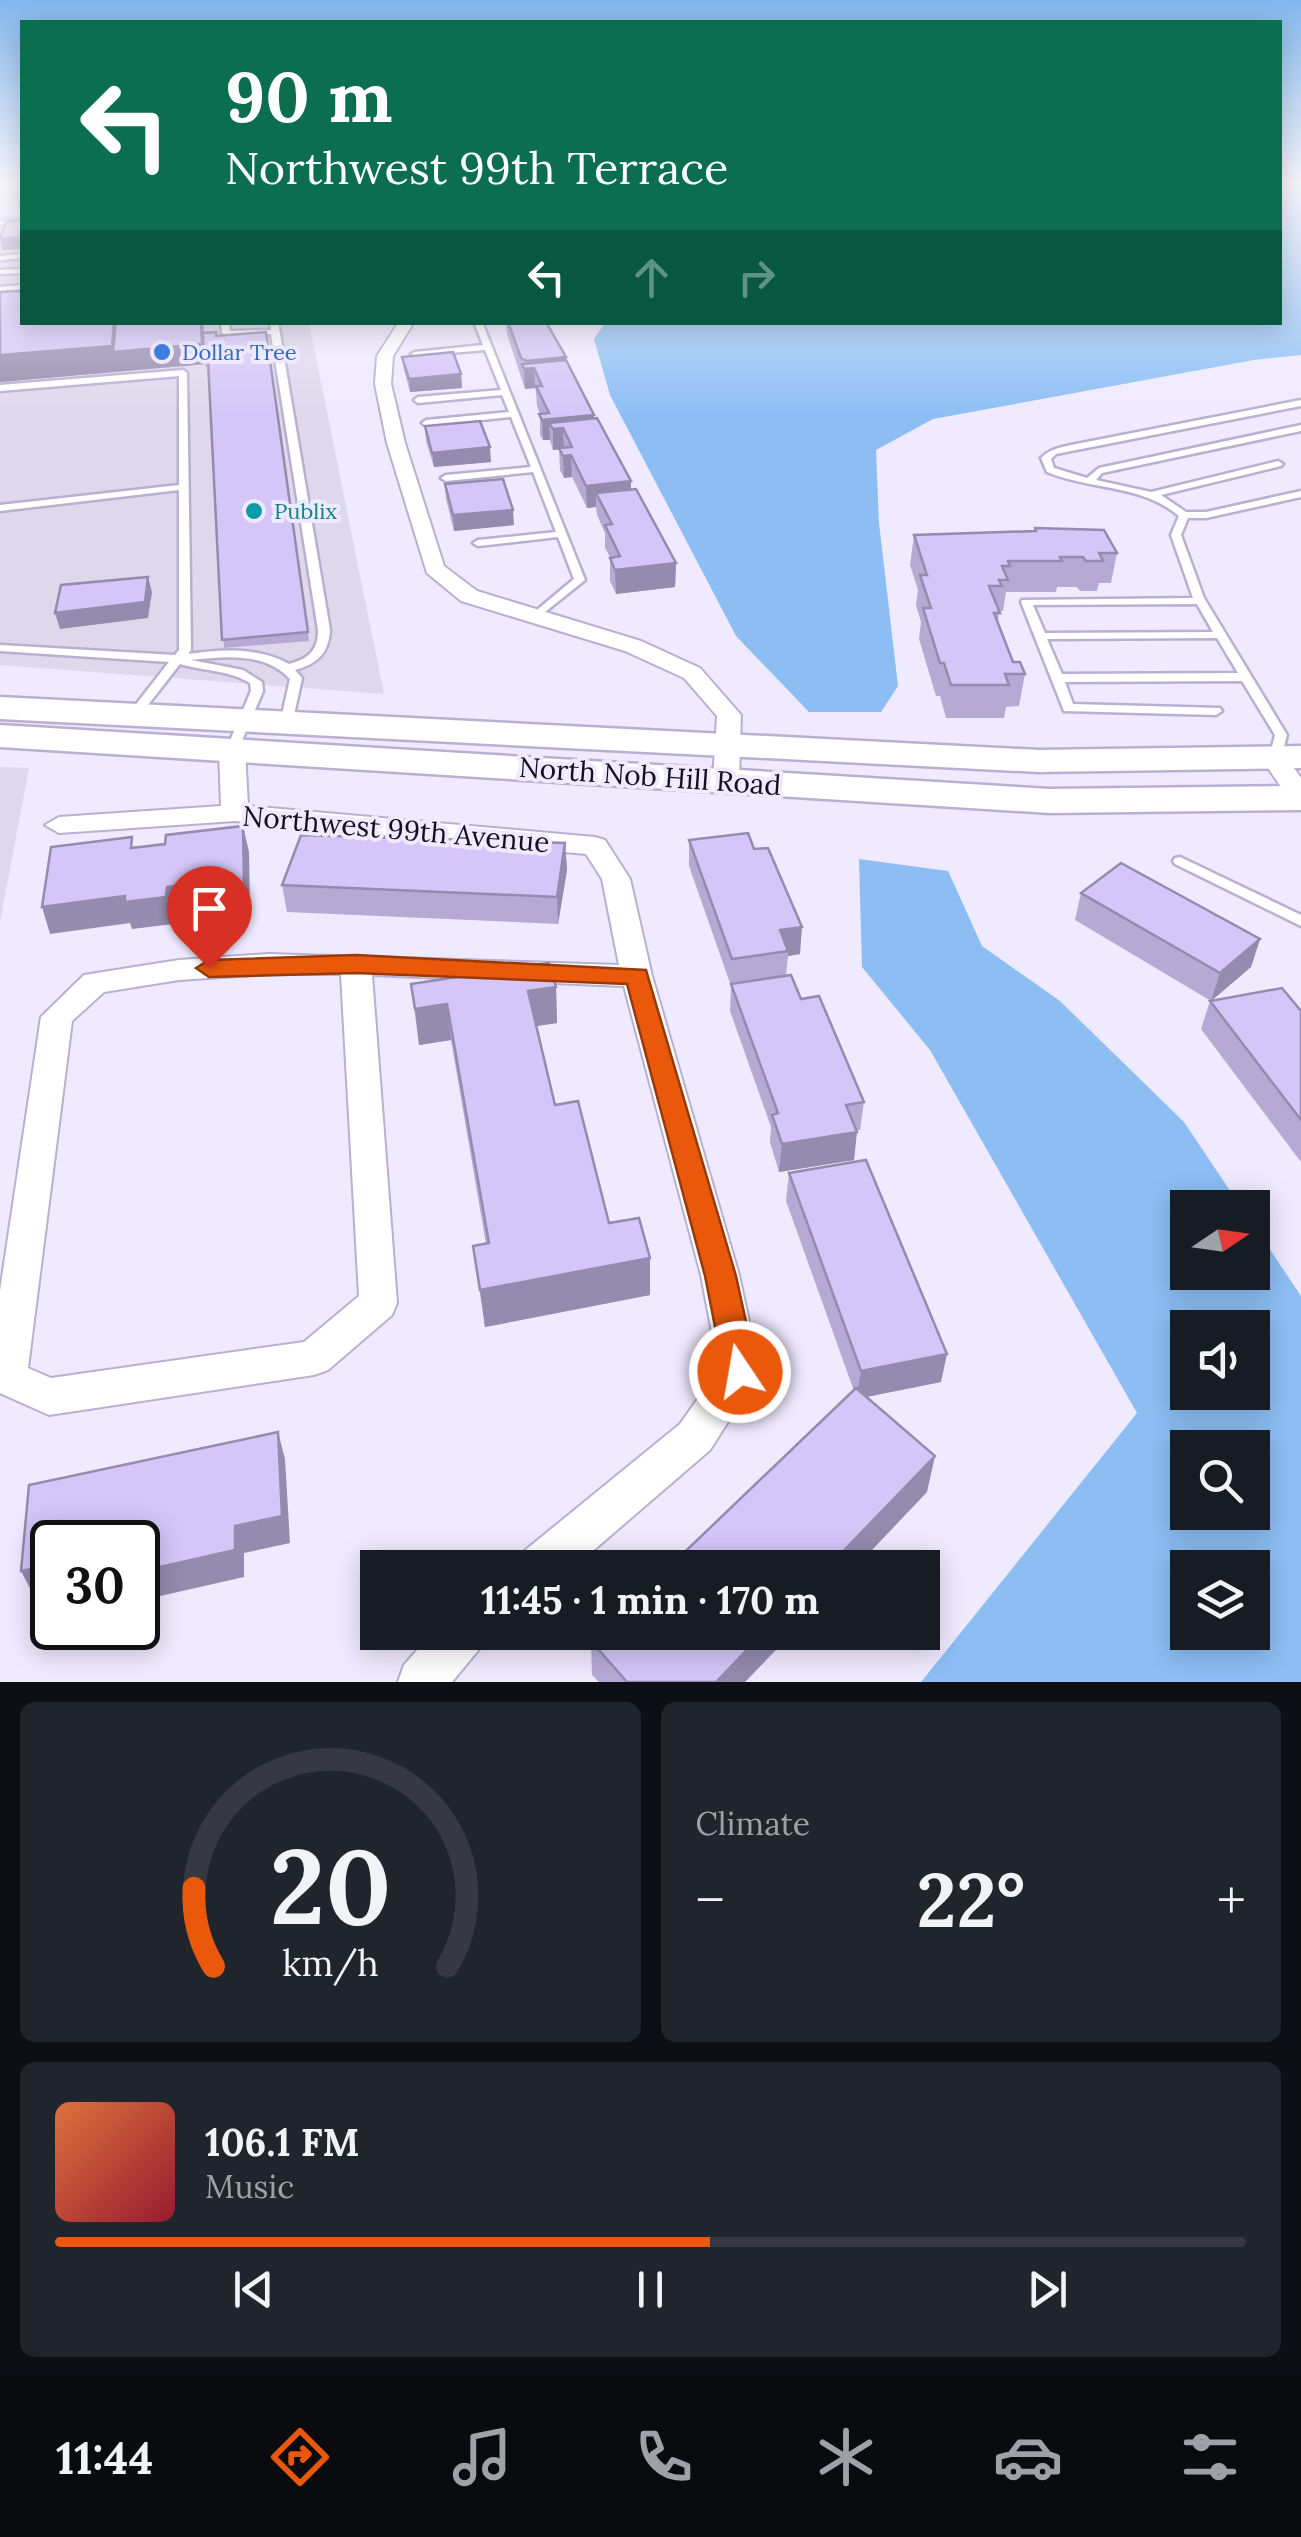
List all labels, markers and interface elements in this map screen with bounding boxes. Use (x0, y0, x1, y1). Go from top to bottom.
text: 90 m (225, 52, 393, 141)
icon: left (60, 60, 190, 190)
text: Northwest 99th Terrace (225, 139, 728, 196)
icon: left (519, 250, 574, 305)
icon: ahead (624, 250, 679, 305)
icon: right (729, 250, 784, 305)
place label: Dollar Tree (182, 338, 297, 366)
marker: Dollar Tree (151, 341, 173, 363)
place label: Publix (274, 497, 337, 525)
marker: Publix (243, 500, 265, 522)
street label: North Nob Hill Road (518, 749, 782, 803)
street label: Northwest 99th Avenue (241, 798, 551, 860)
pin (167, 866, 252, 969)
icon: arrive (182, 881, 237, 936)
north arrow (1170, 1190, 1270, 1290)
map controls (1170, 1190, 1270, 1650)
button: sound (1170, 1310, 1270, 1410)
position arrow (688, 1320, 792, 1424)
button: search (1170, 1430, 1270, 1530)
speed limit sign: 30 (30, 1520, 160, 1650)
button: layers (1170, 1550, 1270, 1650)
text: 11:45 · 1 min · 170 m (481, 1576, 819, 1624)
text: Climate (696, 1803, 810, 1844)
text: 20 (269, 1819, 391, 1952)
text: 22° (916, 1852, 1025, 1948)
text: − (696, 1865, 725, 1935)
text: + (1217, 1865, 1246, 1935)
text: km/h (282, 1940, 379, 1986)
text: 106.1 FM (205, 2118, 359, 2166)
text: Music (205, 2166, 294, 2207)
icon: previous (226, 2262, 281, 2317)
icon: pause (623, 2262, 678, 2317)
icon: next (1020, 2262, 1075, 2317)
icon: directions (265, 2422, 335, 2492)
icon: music (447, 2422, 517, 2492)
icon: phone (629, 2422, 699, 2492)
icon: climate (811, 2422, 881, 2492)
icon: car (993, 2422, 1063, 2492)
icon: filters (1175, 2422, 1245, 2492)
text: 11:44 (56, 2429, 153, 2486)

